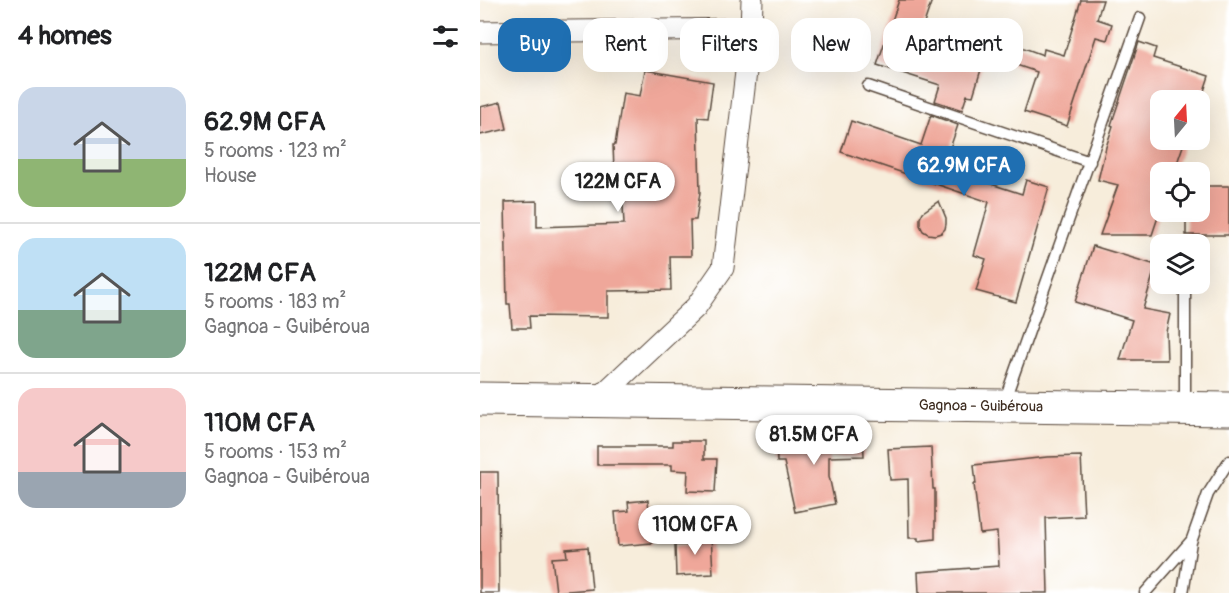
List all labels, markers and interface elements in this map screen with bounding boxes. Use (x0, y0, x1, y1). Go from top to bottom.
chip: Buy (498, 18, 571, 72)
chip: Rent (583, 18, 668, 72)
chip: Filters (680, 18, 779, 72)
chip: New (791, 18, 871, 72)
chip: Apartment (883, 18, 1023, 72)
text: 4 homes (18, 20, 112, 52)
icon: filters (429, 20, 462, 53)
north arrow (1150, 90, 1210, 150)
map controls (1150, 90, 1210, 294)
text: 62.9M CFA (204, 106, 326, 138)
icon: home (66, 111, 138, 183)
text: 5 rooms · 123 m² (204, 138, 347, 163)
pin: 62.9M CFA (895, 146, 1033, 197)
text: 62.9M CFA (917, 153, 1011, 178)
pin: 122M CFA (556, 162, 680, 213)
button: locate (1150, 162, 1210, 222)
text: House (204, 163, 256, 188)
text: 122M CFA (575, 169, 661, 194)
button: layers (1150, 234, 1210, 294)
text: 122M CFA (204, 257, 316, 289)
icon: home (66, 262, 138, 334)
text: 5 rooms · 183 m² (204, 289, 346, 314)
text: Gagnoa - Guibéroua (204, 314, 370, 339)
street label: Gagnoa - Guibéroua (919, 396, 1043, 417)
text: 110M CFA (204, 407, 315, 439)
icon: home (66, 412, 138, 484)
pin: 81.5M CFA (745, 415, 883, 466)
text: 81.5M CFA (769, 422, 859, 447)
text: 5 rooms · 153 m² (204, 439, 347, 464)
text: Gagnoa - Guibéroua (204, 464, 370, 489)
pin: 110M CFA (633, 505, 757, 556)
text: 110M CFA (652, 512, 738, 537)

